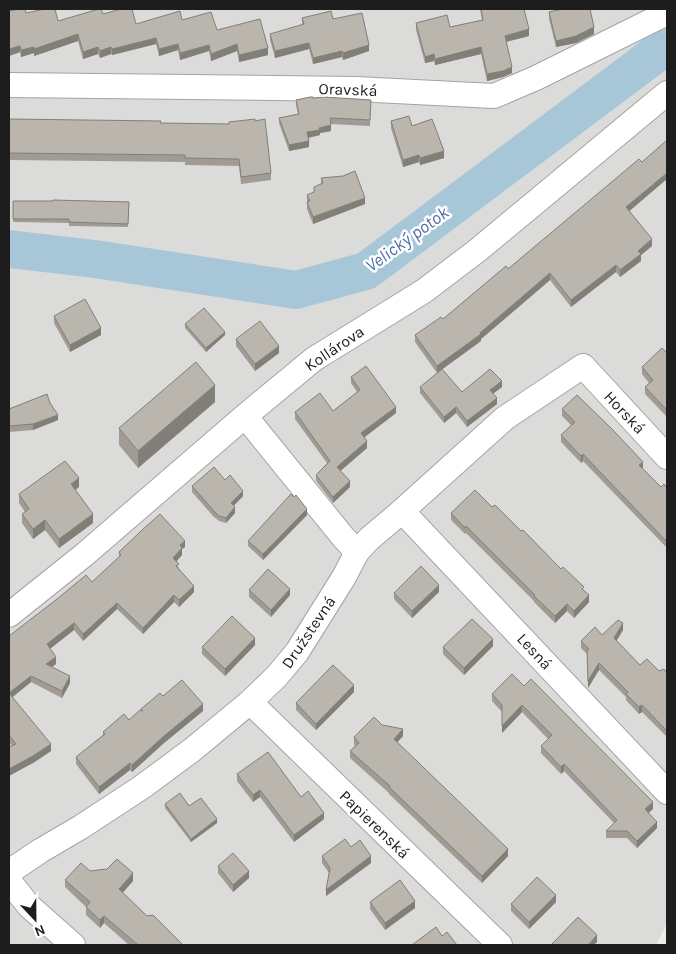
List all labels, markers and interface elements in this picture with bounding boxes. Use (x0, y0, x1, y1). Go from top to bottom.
street label: Oravská (318, 79, 378, 100)
water label: Velický potok (361, 201, 454, 277)
street label: Kollárova (301, 322, 368, 375)
street label: Horská (600, 387, 649, 438)
street label: Družstevná (277, 593, 339, 672)
street label: Lesná (513, 629, 556, 673)
street label: Papierenská (336, 786, 414, 862)
north arrow (10, 894, 60, 944)
text: N (32, 921, 48, 940)

